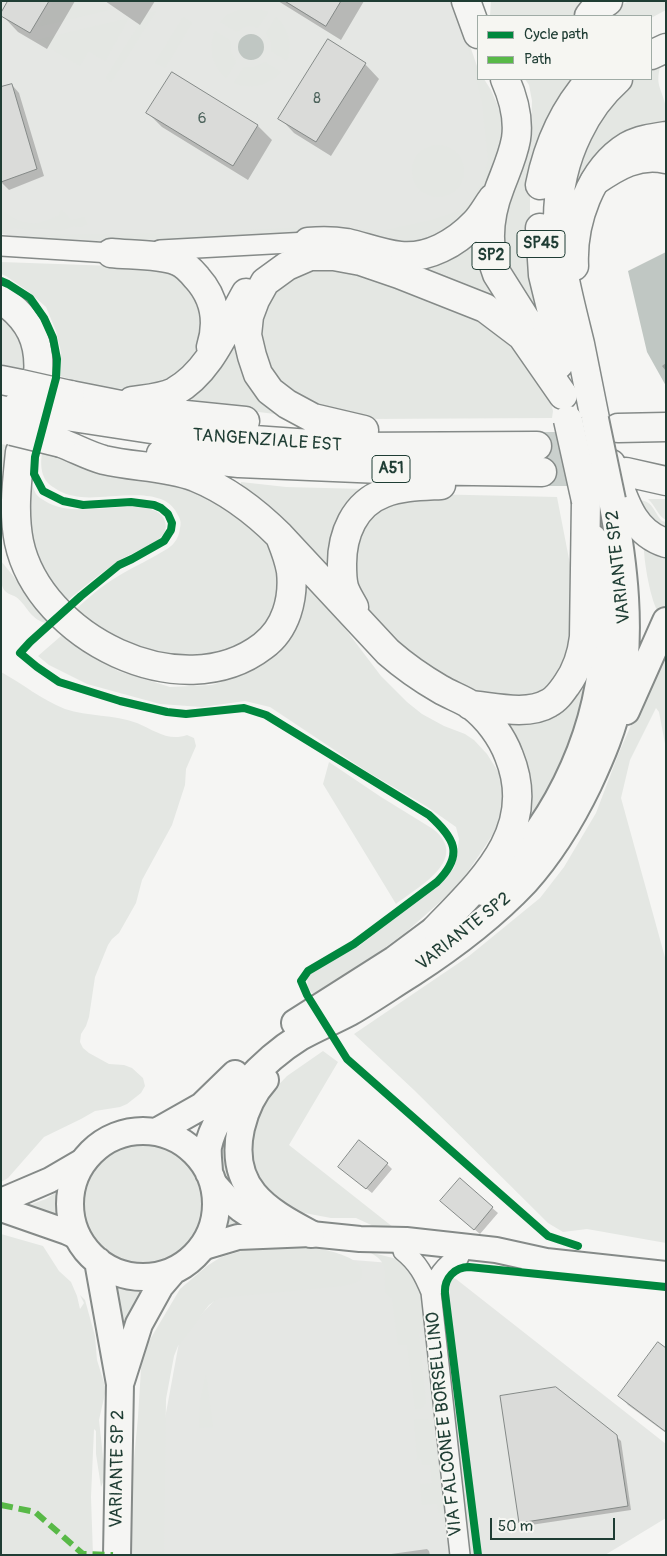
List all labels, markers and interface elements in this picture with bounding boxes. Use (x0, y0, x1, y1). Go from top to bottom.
legend (477, 15, 652, 80)
text: Cycle path (524, 25, 588, 44)
text: Path (524, 50, 551, 69)
house number: 8 (313, 90, 321, 108)
house number: 6 (198, 110, 206, 128)
road number: SP45 (517, 230, 565, 258)
road number: SP2 (472, 242, 510, 270)
street label: TANGENZIALE EST (192, 425, 342, 457)
road number: A51 (372, 456, 410, 482)
street label: VARIANTE SP2 (602, 509, 636, 625)
street label: VARIANTE SP2 (412, 888, 516, 976)
street label: VIA FALCONE E BORSELLINO (422, 1311, 468, 1537)
street label: VARIANTE SP 2 (106, 1410, 130, 1528)
scale bar (492, 1508, 617, 1540)
text: 50 m (498, 1517, 533, 1536)

